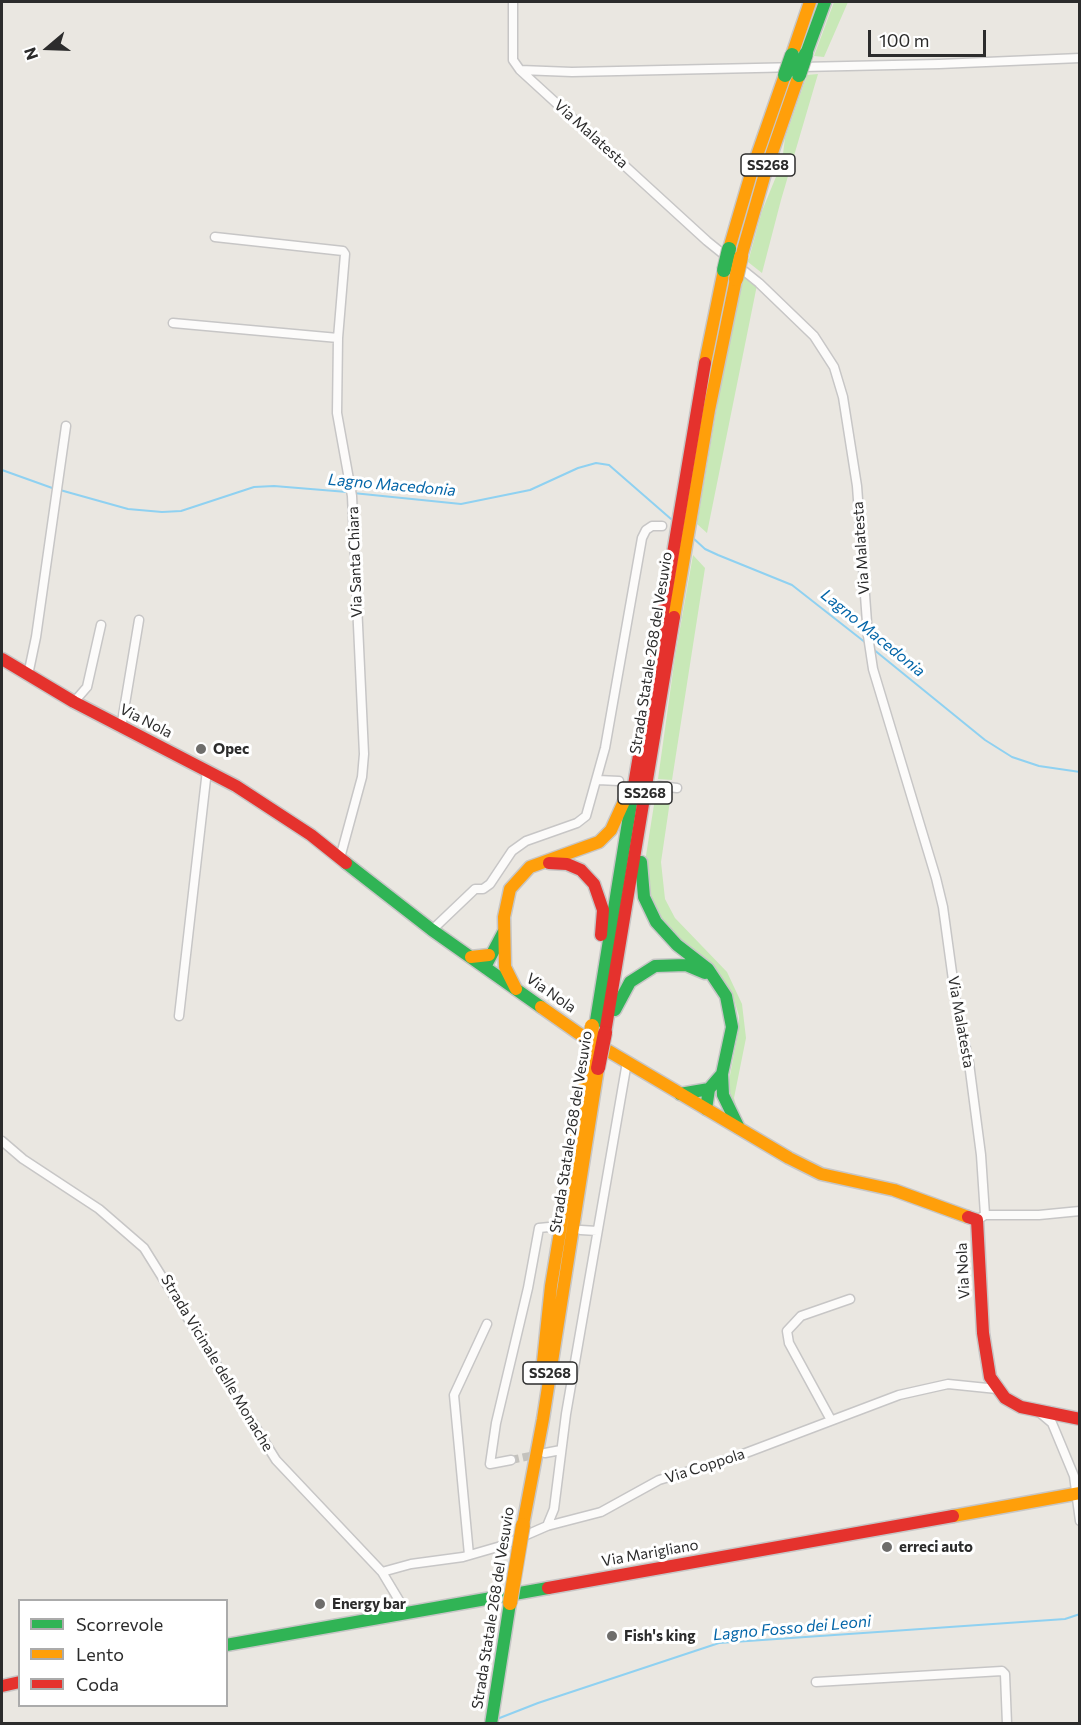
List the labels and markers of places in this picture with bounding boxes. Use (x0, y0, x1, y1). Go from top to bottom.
place label: Opec (213, 740, 249, 758)
marker: Opec (194, 742, 208, 756)
place label: erreci auto (899, 1538, 973, 1556)
marker: erreci auto (880, 1540, 894, 1554)
place label: Energy bar (332, 1595, 406, 1613)
marker: Energy bar (313, 1597, 327, 1611)
place label: Fish's king (624, 1627, 695, 1645)
marker: Fish's king (605, 1629, 619, 1643)

